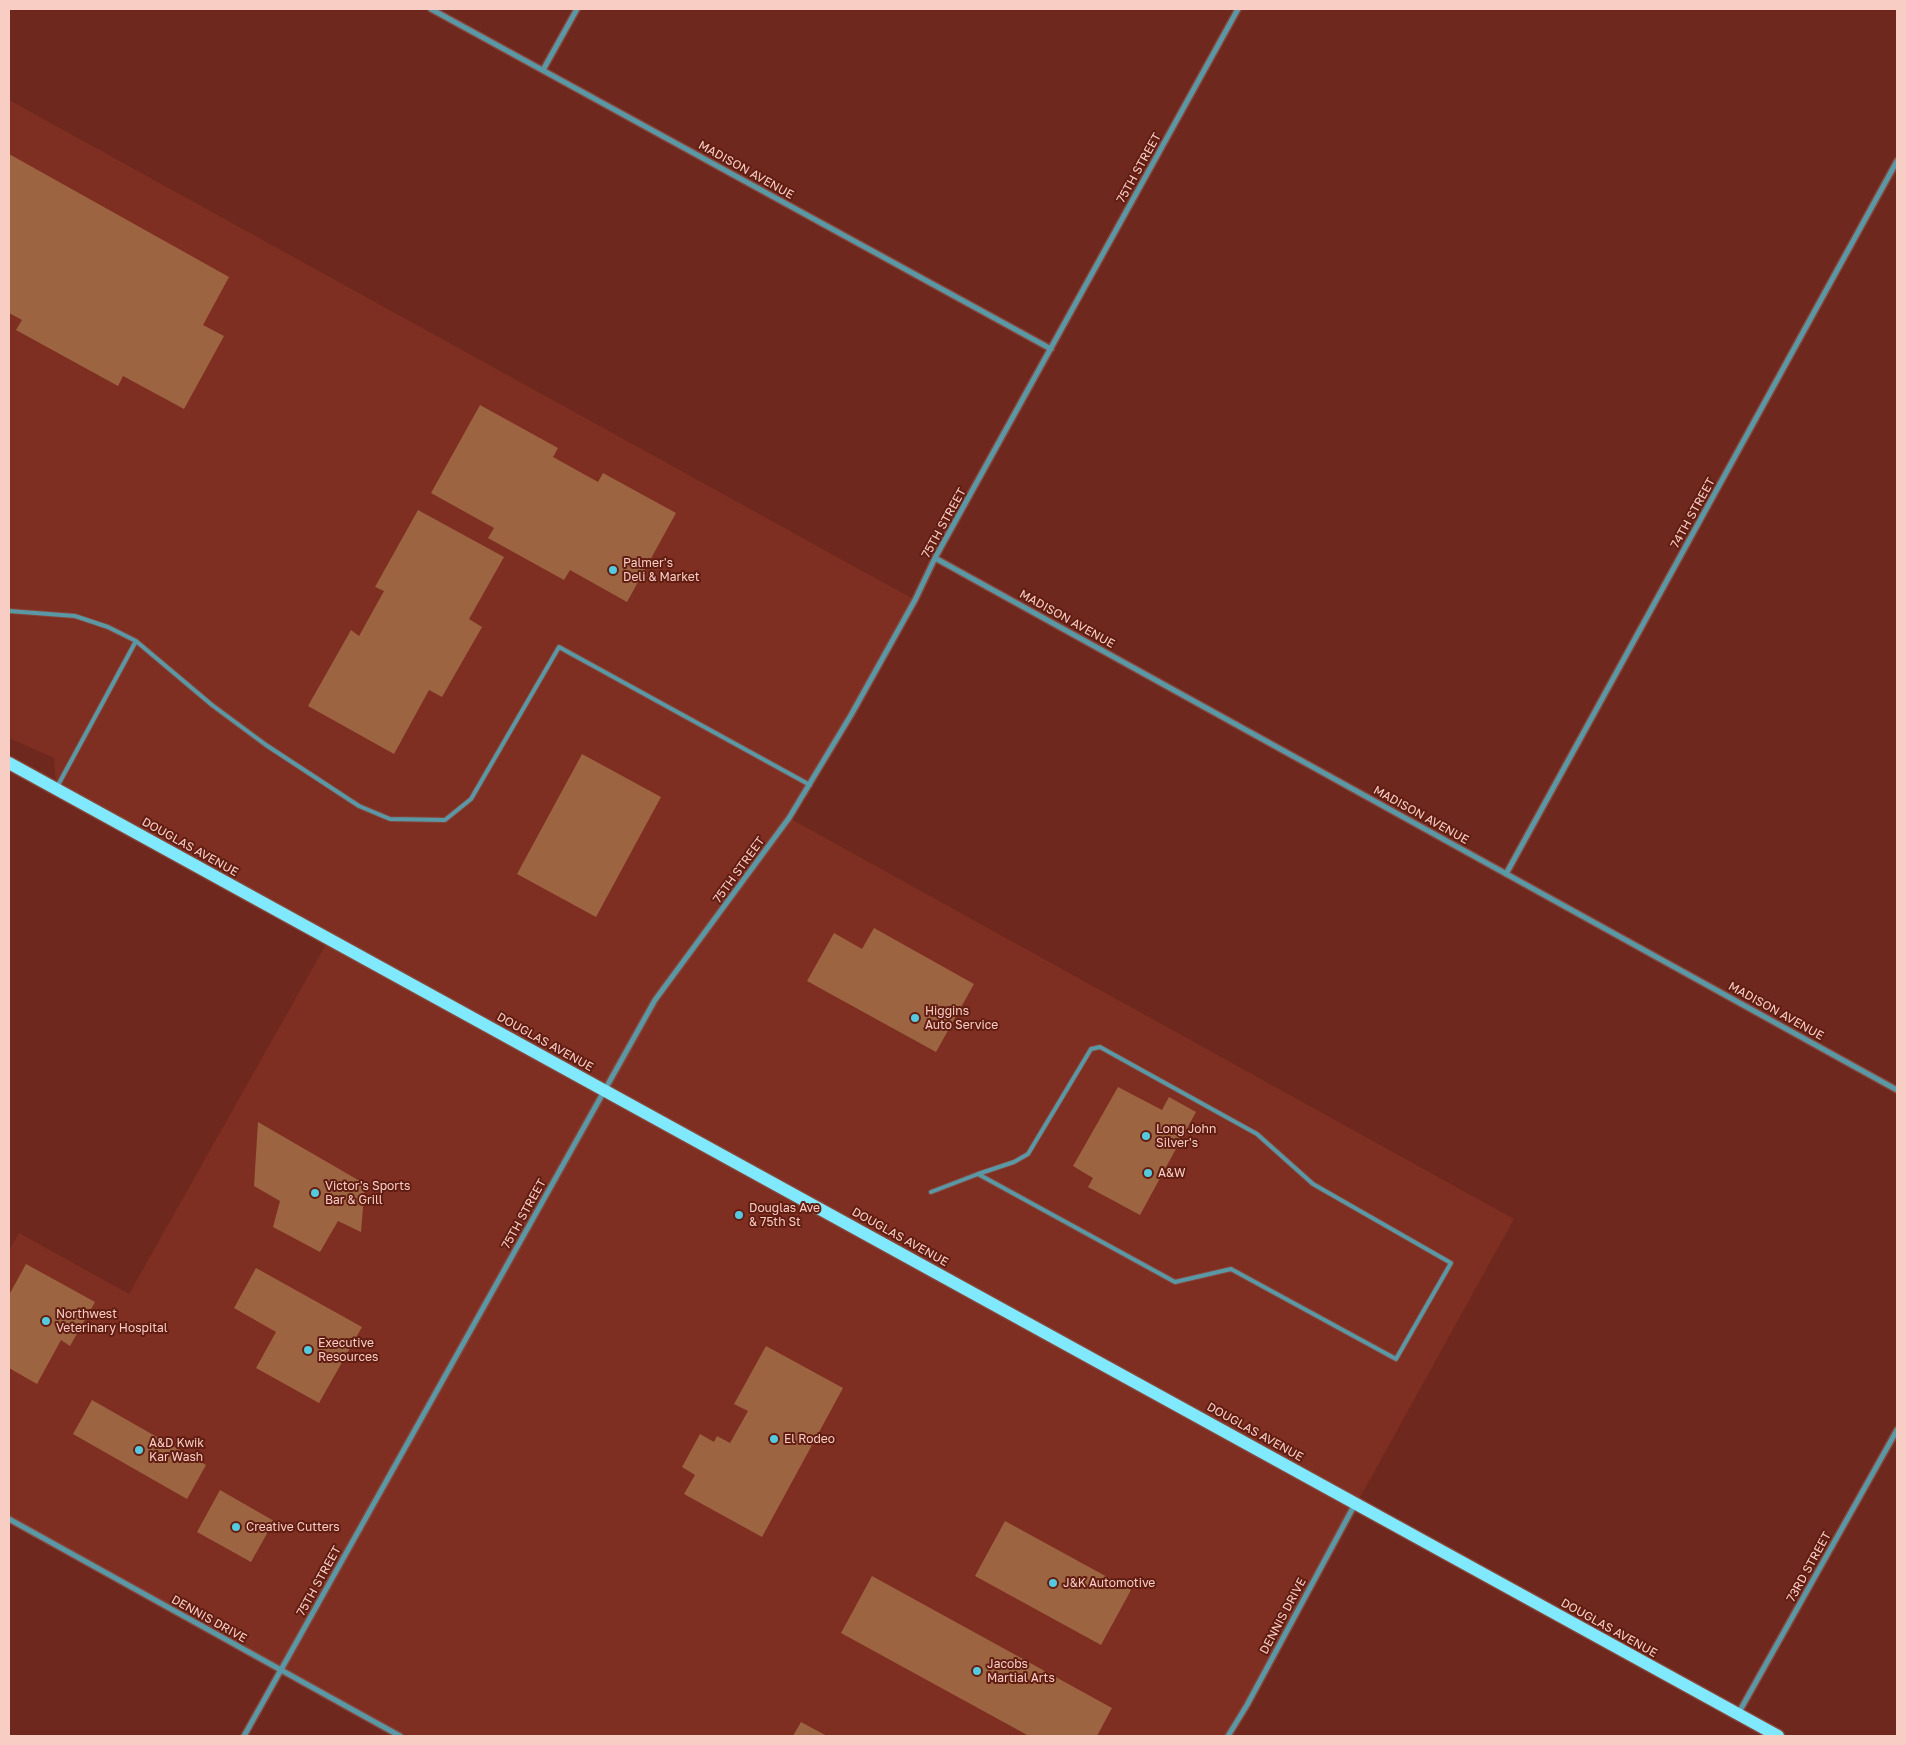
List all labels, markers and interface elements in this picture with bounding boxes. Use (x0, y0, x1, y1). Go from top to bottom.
street label: 75TH STREET (1114, 130, 1164, 206)
street label: MADISON AVENUE (696, 138, 796, 202)
street label: 74TH STREET (1668, 475, 1718, 551)
street label: 75TH STREET (919, 485, 969, 561)
place label: Palmer's Deli & Market (623, 556, 700, 584)
marker: Palmer's Deli & Market (607, 564, 619, 576)
street label: MADISON AVENUE (1017, 587, 1117, 651)
street label: MADISON AVENUE (1371, 783, 1471, 847)
street label: DOUGLAS AVENUE (139, 815, 241, 879)
street label: 75TH STREET (710, 834, 768, 906)
street label: MADISON AVENUE (1726, 979, 1826, 1043)
place label: Higgins Auto Service (925, 1004, 998, 1032)
street label: DOUGLAS AVENUE (494, 1010, 596, 1074)
marker: Higgins Auto Service (909, 1012, 921, 1024)
place label: Long John Silver's (1156, 1122, 1216, 1150)
marker: Long John Silver's (1140, 1130, 1152, 1142)
place label: A&W (1158, 1166, 1186, 1180)
marker: A&W (1142, 1167, 1154, 1179)
street label: 75TH STREET (499, 1176, 549, 1252)
place label: Victor's Sports Bar & Grill (325, 1179, 410, 1207)
marker: Victor's Sports Bar & Grill (309, 1187, 321, 1199)
place label: Douglas Ave & 75th St (749, 1201, 820, 1229)
street label: DOUGLAS AVENUE (849, 1205, 951, 1269)
marker: Douglas Ave & 75th St (733, 1209, 745, 1221)
place label: Northwest Veterinary Hospital (56, 1307, 168, 1335)
marker: Northwest Veterinary Hospital (40, 1315, 52, 1327)
place label: Executive Resources (318, 1336, 378, 1364)
marker: Executive Resources (302, 1344, 314, 1356)
street label: DOUGLAS AVENUE (1204, 1400, 1306, 1464)
place label: El Rodeo (784, 1432, 835, 1446)
marker: El Rodeo (768, 1433, 780, 1445)
place label: A&D Kwik Kar Wash (149, 1436, 204, 1464)
marker: A&D Kwik Kar Wash (133, 1444, 145, 1456)
place label: Creative Cutters (246, 1520, 340, 1534)
marker: Creative Cutters (230, 1521, 242, 1533)
street label: 73RD STREET (1784, 1529, 1834, 1605)
street label: 75TH STREET (294, 1543, 344, 1619)
street label: DENNIS DRIVE (1257, 1575, 1309, 1657)
place label: J&K Automotive (1063, 1576, 1155, 1590)
marker: J&K Automotive (1047, 1577, 1059, 1589)
street label: DENNIS DRIVE (169, 1592, 249, 1646)
street label: DOUGLAS AVENUE (1558, 1596, 1660, 1660)
place label: Jacobs Martial Arts (987, 1657, 1055, 1685)
marker: Jacobs Martial Arts (971, 1665, 983, 1677)

